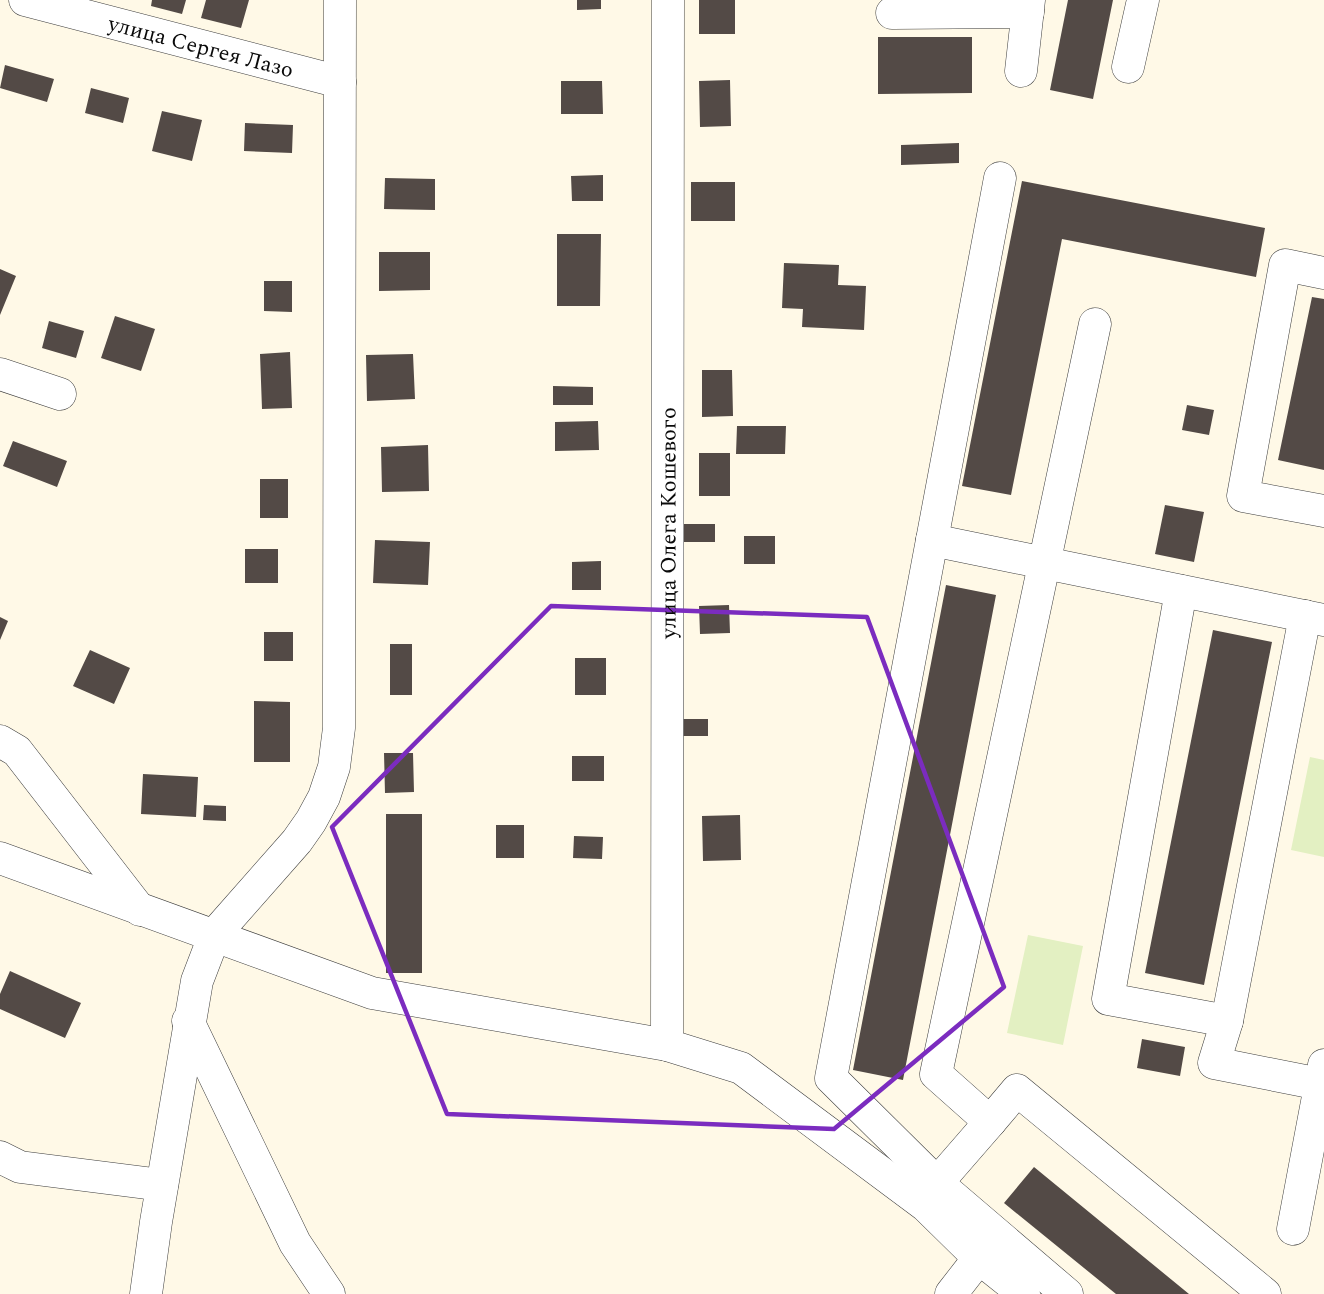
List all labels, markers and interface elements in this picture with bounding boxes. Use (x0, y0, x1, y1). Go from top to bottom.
street label: улица Сергея Лазо (104, 7, 297, 87)
street label: улица Олега Кошевого (652, 407, 686, 640)

